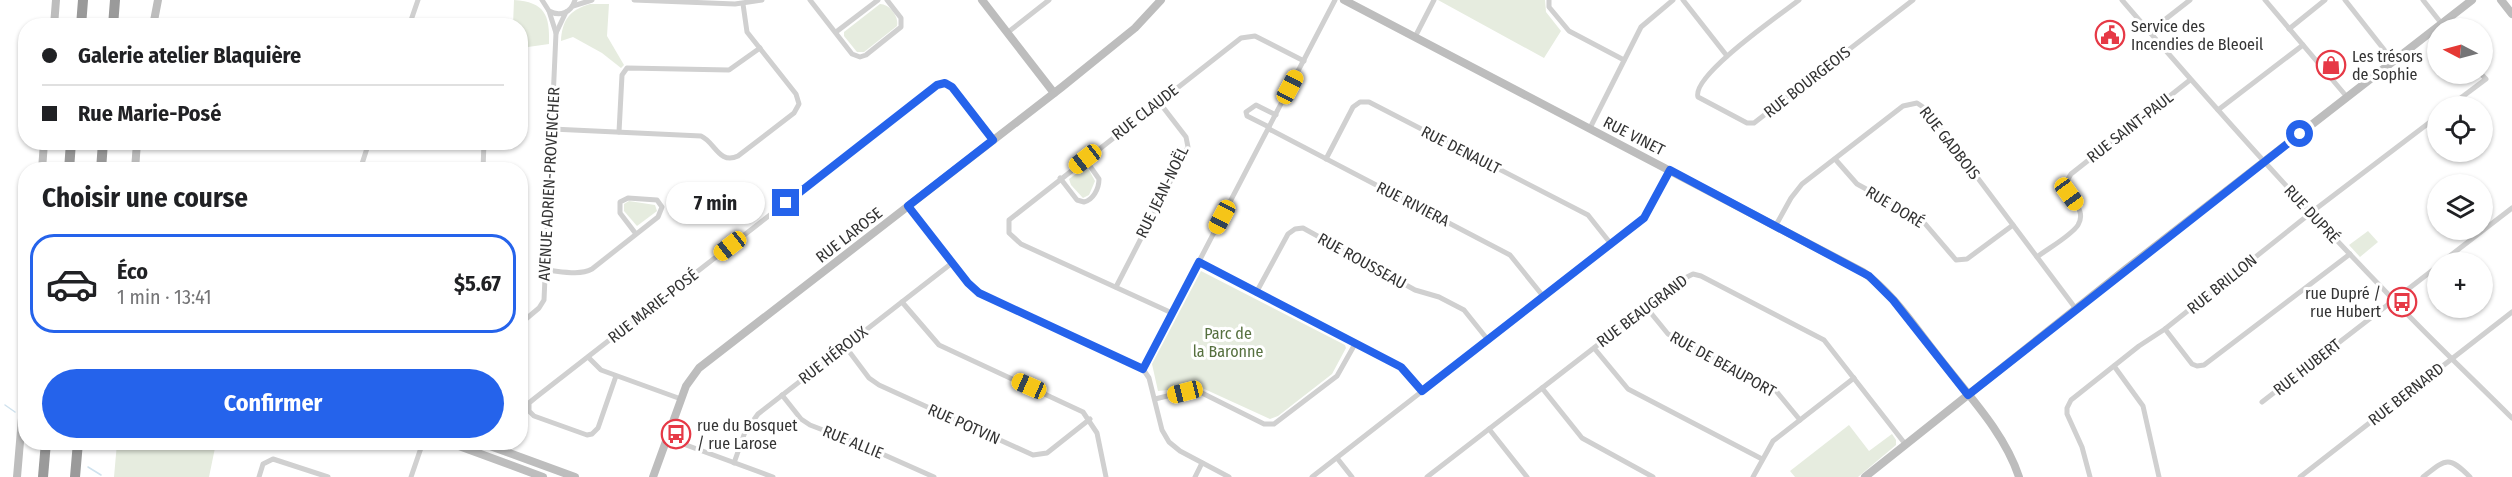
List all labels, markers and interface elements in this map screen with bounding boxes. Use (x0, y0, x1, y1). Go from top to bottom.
place label: Service des Incendies de Bleoeil (2131, 17, 2263, 54)
north arrow (2427, 18, 2493, 84)
map controls (2427, 18, 2493, 318)
public building icon: Service des Incendies de Bleoeil (2094, 19, 2126, 51)
text: Galerie atelier Blaquière (78, 42, 301, 69)
street label: RUE BOURGEOIS (1760, 42, 1854, 122)
place label: Les trésors de Sophie (2352, 47, 2423, 84)
shop icon: Les trésors de Sophie (2315, 49, 2347, 81)
car (1274, 67, 1306, 107)
street label: RUE CLAUDE (1108, 80, 1182, 144)
street label: AVENUE ADRIEN-PROVENCHER (534, 86, 564, 282)
street label: RUE SAINT-PAUL (2083, 87, 2177, 167)
button: locate (2427, 96, 2493, 162)
text: Rue Marie-Posé (78, 100, 221, 127)
street label: RUE GADBOIS (1916, 103, 1984, 183)
street label: RUE VINET (1600, 112, 1668, 160)
route start (2286, 120, 2313, 147)
street label: RUE DENAULT (1418, 122, 1504, 178)
car (1065, 141, 1105, 177)
street label: RUE JEAN-NOËL (1132, 143, 1192, 241)
car (2051, 174, 2087, 214)
button: layers (2427, 174, 2493, 240)
street label: RUE RIVIERA (1373, 178, 1453, 231)
street label: RUE DUPRÉ (2280, 181, 2344, 247)
text: Choisir une course (42, 182, 248, 214)
callout: 7 min (666, 182, 765, 224)
street label: RUE DORÉ (1862, 182, 1928, 232)
route end (772, 189, 799, 216)
text: 7 min (694, 191, 737, 215)
car (1206, 197, 1238, 237)
street label: RUE LAROSE (812, 203, 886, 267)
car (710, 228, 750, 264)
street label: RUE ROUSSEAU (1315, 229, 1409, 293)
street label: RUE BRILLON (2183, 250, 2261, 318)
button: + (2427, 252, 2493, 318)
icon: car (45, 257, 99, 311)
text: Éco (117, 258, 148, 285)
street label: RUE MARIE-POSÉ (604, 265, 702, 347)
text: $5.67 (454, 270, 501, 297)
street label: RUE BEAUGRAND (1593, 271, 1691, 351)
place label: rue Dupré / rue Hubert (2305, 284, 2382, 321)
text: 1 min · 13:41 (117, 285, 211, 309)
bus stop icon: rue Dupré / rue Hubert (2386, 286, 2418, 318)
street label: RUE HÉROUX (795, 322, 871, 388)
park label: Parc de la Baronne (1193, 324, 1263, 361)
street label: RUE DE BEAUPORT (1667, 327, 1780, 401)
street label: RUE HUBERT (2269, 334, 2345, 399)
street label: RUE BERNARD (2365, 359, 2447, 429)
button: Confirmer (42, 369, 504, 438)
car (1009, 370, 1049, 402)
car (1165, 379, 1205, 405)
street label: RUE POTVIN (925, 400, 1003, 448)
place label: rue du Bosquet / rue Larose (697, 416, 798, 453)
bus stop icon: rue du Bosquet / rue Larose (660, 418, 692, 450)
street label: RUE ALLIE (820, 421, 886, 463)

